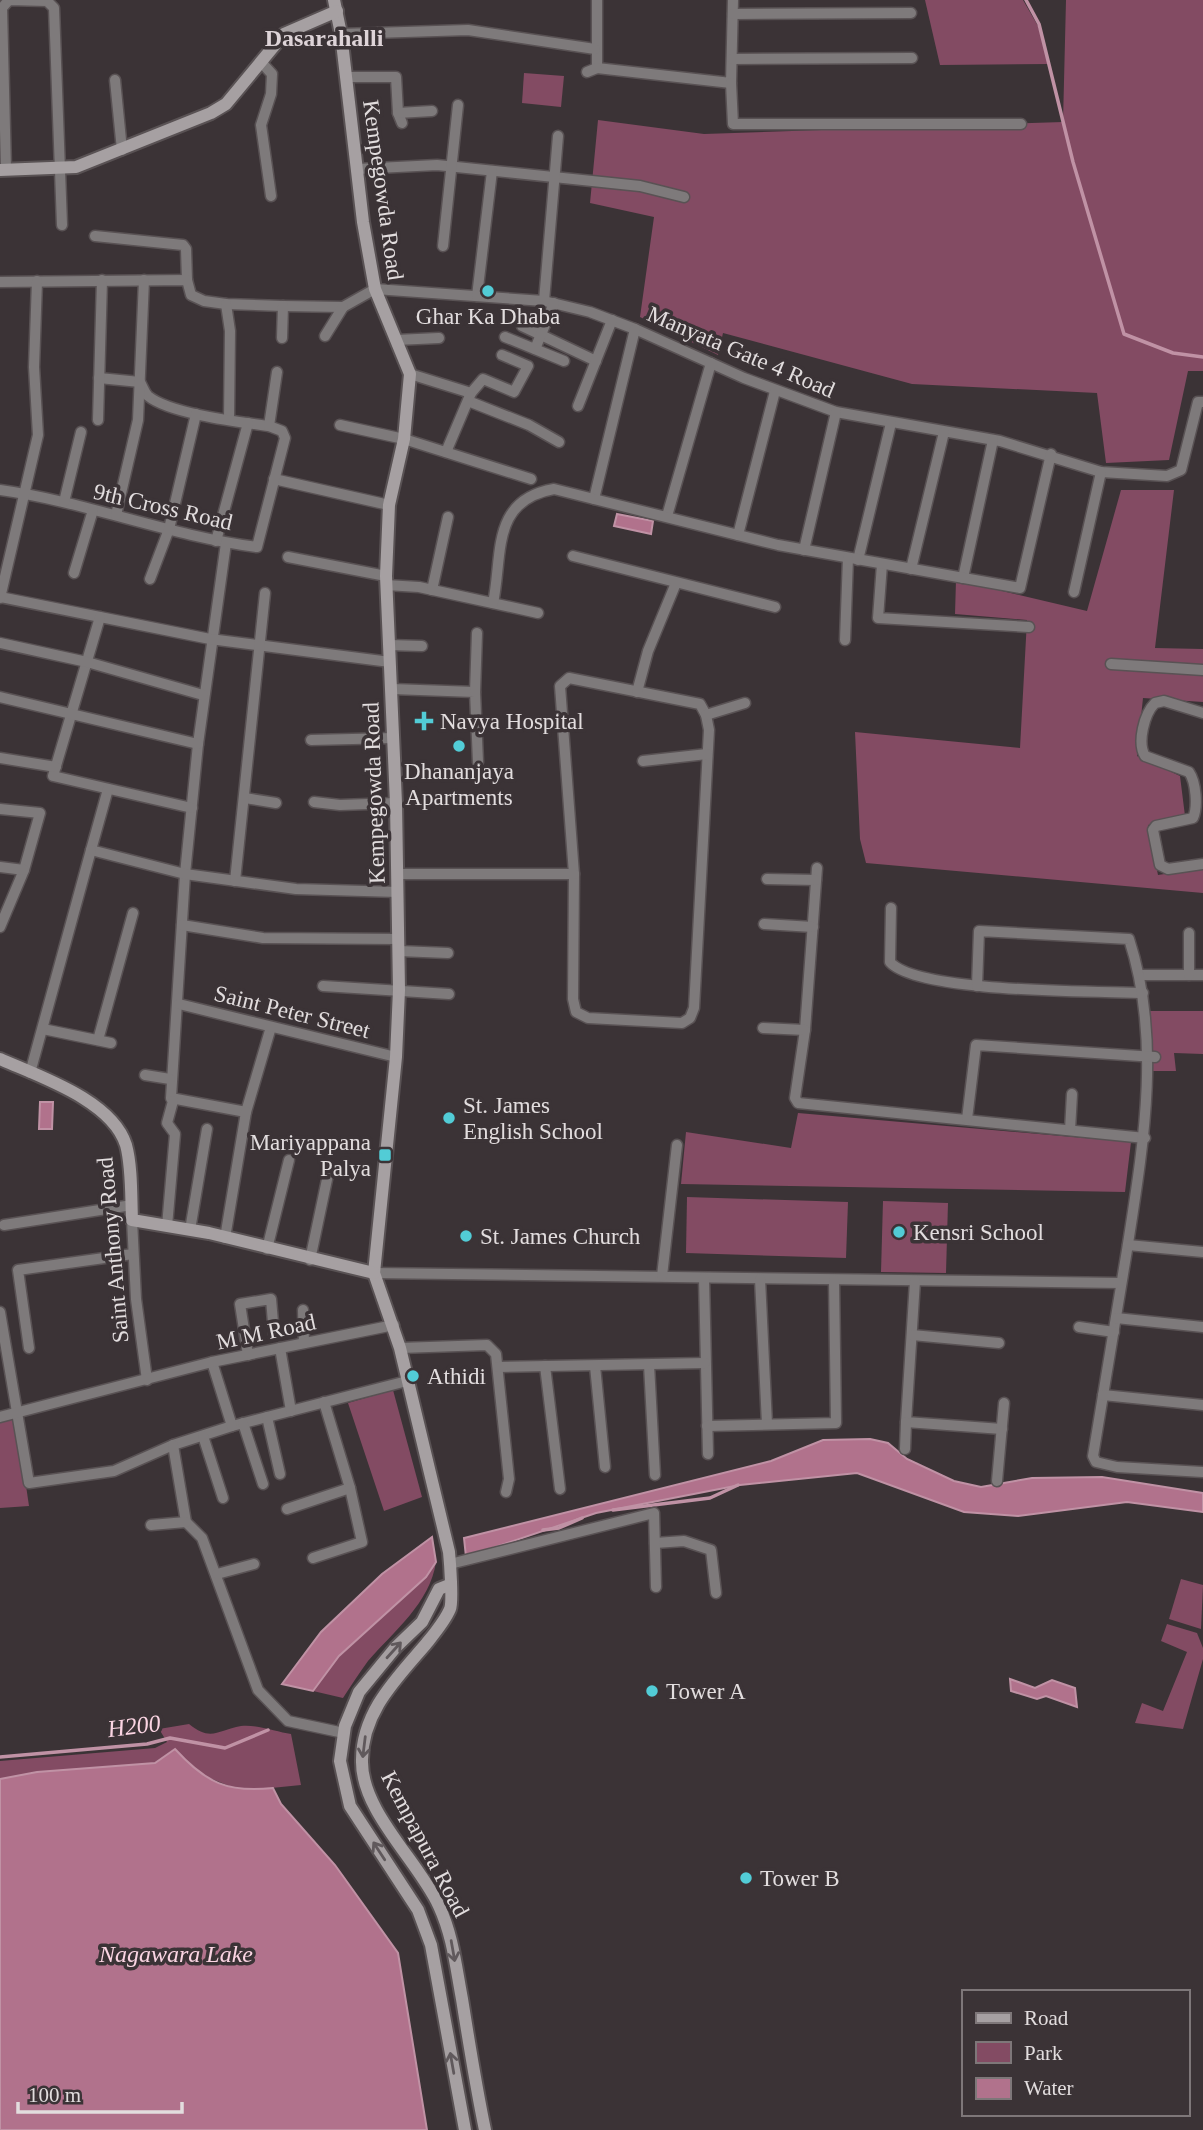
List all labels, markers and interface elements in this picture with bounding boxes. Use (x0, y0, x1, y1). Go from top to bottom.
district label: Dasarahalli (265, 25, 384, 51)
street label: Kempegowda Road (358, 98, 408, 282)
marker: Ghar Ka Dhaba (480, 283, 496, 299)
street label: Manyata Gate 4 Road (644, 301, 839, 403)
place label: Ghar Ka Dhaba (416, 304, 560, 329)
street label: 9th Cross Road (91, 479, 235, 535)
street label: Kempegowda Road (358, 701, 390, 884)
place label: Navya Hospital (440, 709, 584, 734)
marker: Navya Hospital (414, 711, 434, 731)
marker: Dhananjaya Apartments (451, 738, 467, 754)
place label: Dhananjaya Apartments (404, 759, 514, 810)
street label: Saint Peter Street (212, 981, 373, 1044)
place label: St. James English School (463, 1093, 603, 1144)
marker: St. James English School (441, 1110, 457, 1126)
place label: Mariyappana Palya (250, 1130, 371, 1181)
marker: Mariyappana Palya (377, 1147, 393, 1163)
street label: Saint Anthony Road (92, 1155, 134, 1344)
place label: Kensri School (913, 1220, 1044, 1245)
place label: St. James Church (480, 1224, 641, 1249)
marker: Kensri School (891, 1224, 907, 1240)
marker: St. James Church (458, 1228, 474, 1244)
street label: M M Road (214, 1309, 318, 1355)
place label: Athidi (427, 1364, 486, 1389)
marker: Athidi (405, 1368, 421, 1384)
one-way arrow (386, 1642, 403, 1659)
place label: Tower A (666, 1679, 746, 1704)
marker: Tower A (644, 1683, 660, 1699)
water label: H200 (105, 1710, 162, 1742)
one-way arrow (357, 1735, 370, 1758)
street label: Kempapura Road (376, 1767, 474, 1922)
one-way arrow (372, 1842, 387, 1861)
place label: Tower B (760, 1866, 840, 1891)
marker: Tower B (738, 1870, 754, 1886)
one-way arrow (447, 1939, 460, 1962)
water label: Nagawara Lake (98, 1941, 253, 1967)
legend (962, 1990, 1189, 2116)
text: Road (1024, 2006, 1069, 2030)
text: Park (1024, 2041, 1063, 2065)
one-way arrow (445, 2052, 459, 2075)
scale bar (18, 2070, 182, 2114)
text: Water (1024, 2076, 1074, 2100)
text: 100 m (28, 2083, 81, 2107)

